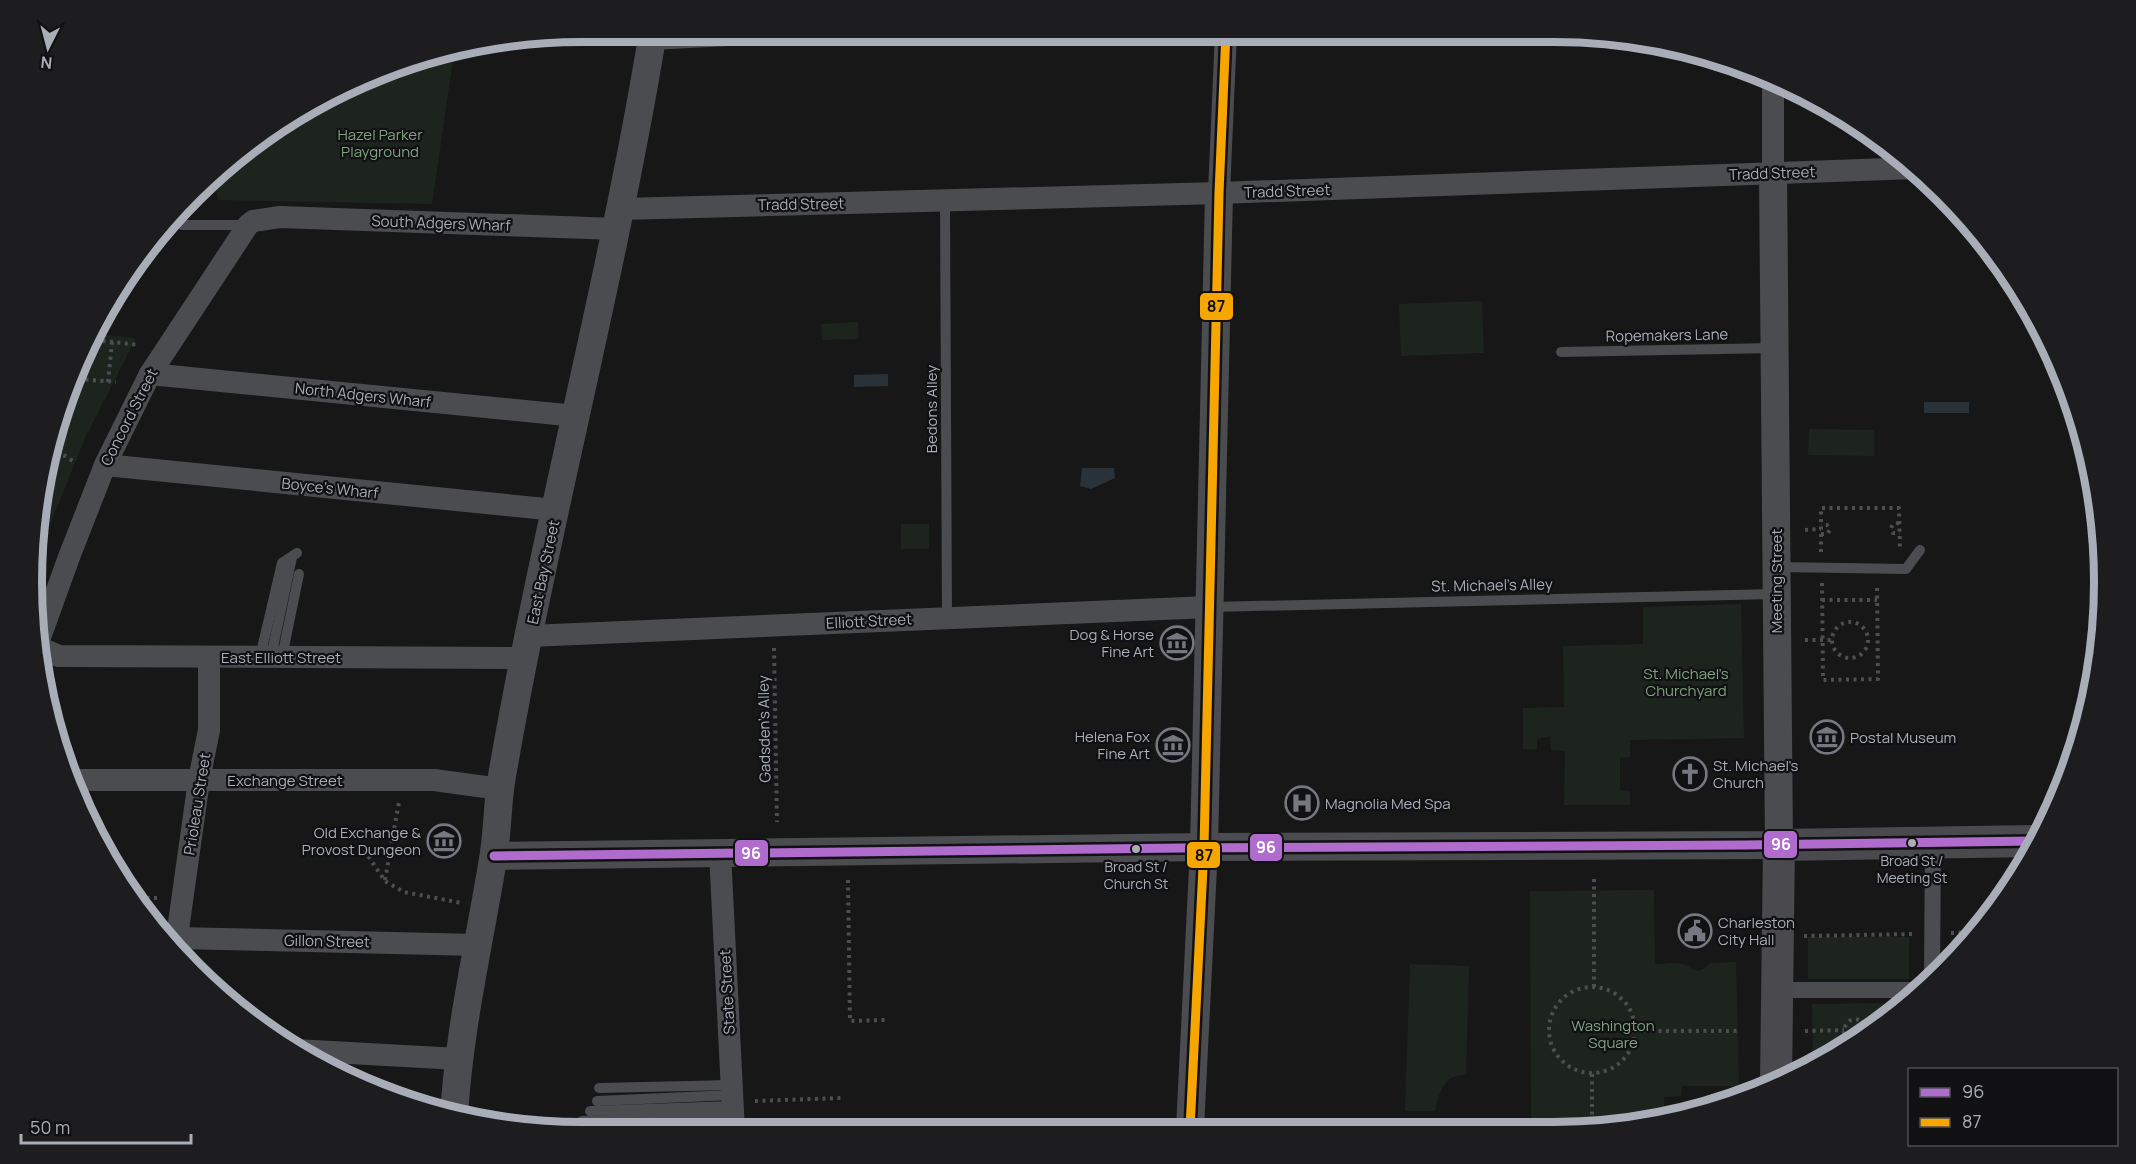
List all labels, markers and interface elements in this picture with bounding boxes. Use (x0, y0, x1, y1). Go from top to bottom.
north arrow (18, 18, 78, 78)
text: N (40, 51, 53, 74)
park label: Hazel Parker Playground (337, 124, 423, 162)
street label: Tradd Street (1728, 161, 1816, 185)
street label: Tradd Street (1243, 179, 1331, 203)
street label: Tradd Street (758, 193, 844, 215)
street label: South Adgers Wharf (371, 210, 511, 236)
line badge: 87 (1199, 292, 1234, 321)
text: 87 (1207, 295, 1225, 317)
street label: Ropemakers Lane (1606, 323, 1729, 347)
street label: Concord Street (95, 365, 163, 469)
street label: Bedons Alley (921, 365, 942, 453)
street label: North Adgers Wharf (294, 377, 433, 413)
street label: Boyce's Wharf (281, 472, 380, 504)
street label: East Bay Street (522, 518, 564, 626)
street label: Meeting Street (1766, 529, 1787, 633)
street label: St. Michael's Alley (1431, 573, 1553, 597)
street label: Elliott Street (825, 608, 913, 634)
place label: Dog & Horse Fine Art (1070, 624, 1154, 662)
museum icon: Dog & Horse Fine Art (1159, 625, 1195, 661)
street label: East Elliott Street (221, 647, 341, 668)
park label: St. Michael's Churchyard (1643, 663, 1729, 701)
street label: Gadsden's Alley (753, 675, 775, 783)
museum icon: Postal Museum (1809, 719, 1845, 755)
place label: Helena Fox Fine Art (1075, 726, 1150, 764)
museum icon: Helena Fox Fine Art (1155, 727, 1191, 763)
place label: Postal Museum (1850, 727, 1956, 748)
street label: Prioleau Street (179, 751, 215, 857)
place label: St. Michael's Church (1713, 755, 1799, 793)
church icon: St. Michael's Church (1672, 756, 1708, 792)
street label: Exchange Street (227, 770, 343, 791)
hospital icon: Magnolia Med Spa (1284, 785, 1320, 821)
place label: Magnolia Med Spa (1325, 793, 1451, 814)
place label: Old Exchange & Provost Dungeon (302, 822, 421, 860)
museum icon: Old Exchange & Provost Dungeon (426, 823, 462, 859)
line badge: 96 (1763, 830, 1798, 859)
line badge: 96 (1249, 833, 1283, 862)
text: 96 (1771, 833, 1791, 855)
text: 96 (1256, 836, 1276, 858)
marker: Broad St / Meeting St (1906, 837, 1918, 849)
line badge: 96 (734, 839, 769, 867)
line badge: 87 (1186, 841, 1221, 869)
text: 96 (741, 842, 761, 864)
marker: Broad St / Church St (1130, 843, 1142, 855)
text: 87 (1195, 844, 1213, 866)
place label: Broad St / Meeting St (1877, 851, 1948, 887)
place label: Broad St / Church St (1104, 857, 1169, 893)
place label: Charleston City Hall (1718, 912, 1795, 950)
public building icon: Charleston City Hall (1677, 913, 1713, 949)
street label: Gillon Street (284, 930, 370, 952)
street label: State Street (714, 949, 740, 1035)
park label: Washington Square (1571, 1015, 1655, 1053)
legend (1908, 1068, 2118, 1146)
text: 96 (1962, 1079, 1984, 1103)
scale bar (21, 1107, 190, 1145)
text: 87 (1962, 1109, 1982, 1133)
text: 50 m (30, 1115, 70, 1139)

